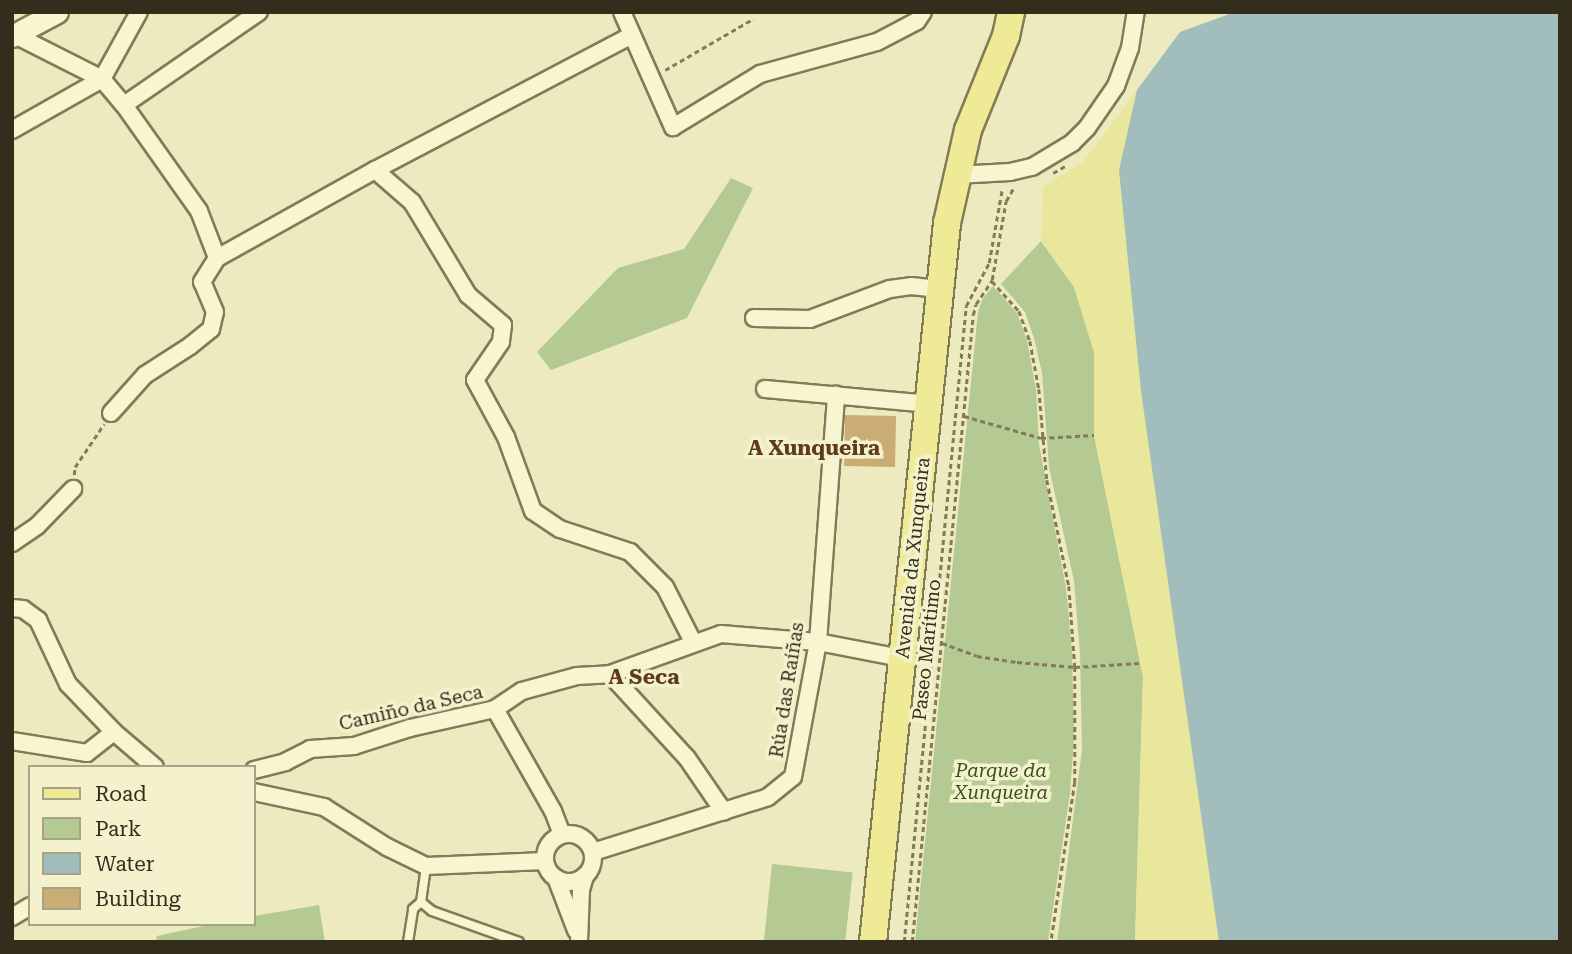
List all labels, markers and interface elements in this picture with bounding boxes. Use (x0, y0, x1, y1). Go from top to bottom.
district label: A Xunqueira (748, 435, 880, 461)
street label: Avenida da Xunqueira (891, 456, 935, 660)
street label: Paseo Marítimo (908, 578, 946, 722)
street label: Rúa das Raíñas (765, 621, 809, 759)
district label: A Seca (608, 664, 680, 690)
street label: Camiño da Seca (337, 680, 485, 736)
park label: Parque da Xunqueira (954, 760, 1048, 804)
legend (28, 765, 256, 926)
text: Road (95, 782, 147, 806)
text: Park (95, 817, 141, 841)
text: Water (95, 852, 154, 876)
text: Building (95, 887, 181, 911)

